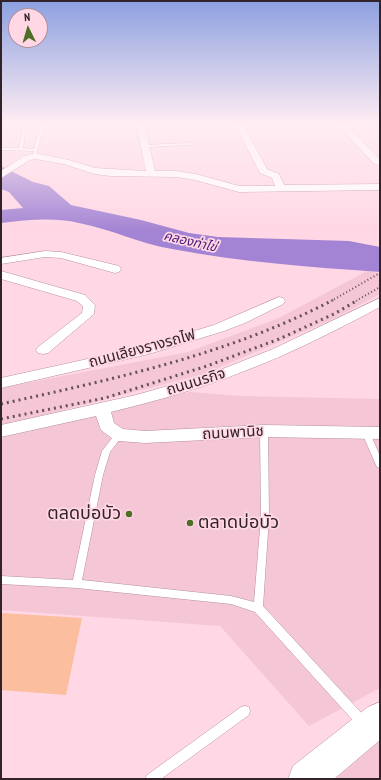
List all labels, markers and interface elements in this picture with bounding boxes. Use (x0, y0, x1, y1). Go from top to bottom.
north arrow (8, 8, 48, 48)
text: N (23, 10, 31, 24)
water label: คลองท่าไข่ (162, 228, 218, 256)
street label: ถนนเลียงรางรถไฟ (87, 326, 197, 372)
street label: ถนนนรกิจ (164, 364, 228, 400)
street label: ถนนพานิช (202, 422, 264, 444)
place label: ตลดบ่อบัว (47, 503, 121, 525)
marker: ตลดบ่อบัว (124, 509, 134, 519)
place label: ตลาดบ่อบัว (198, 512, 279, 534)
marker: ตลาดบ่อบัว (185, 518, 195, 528)

